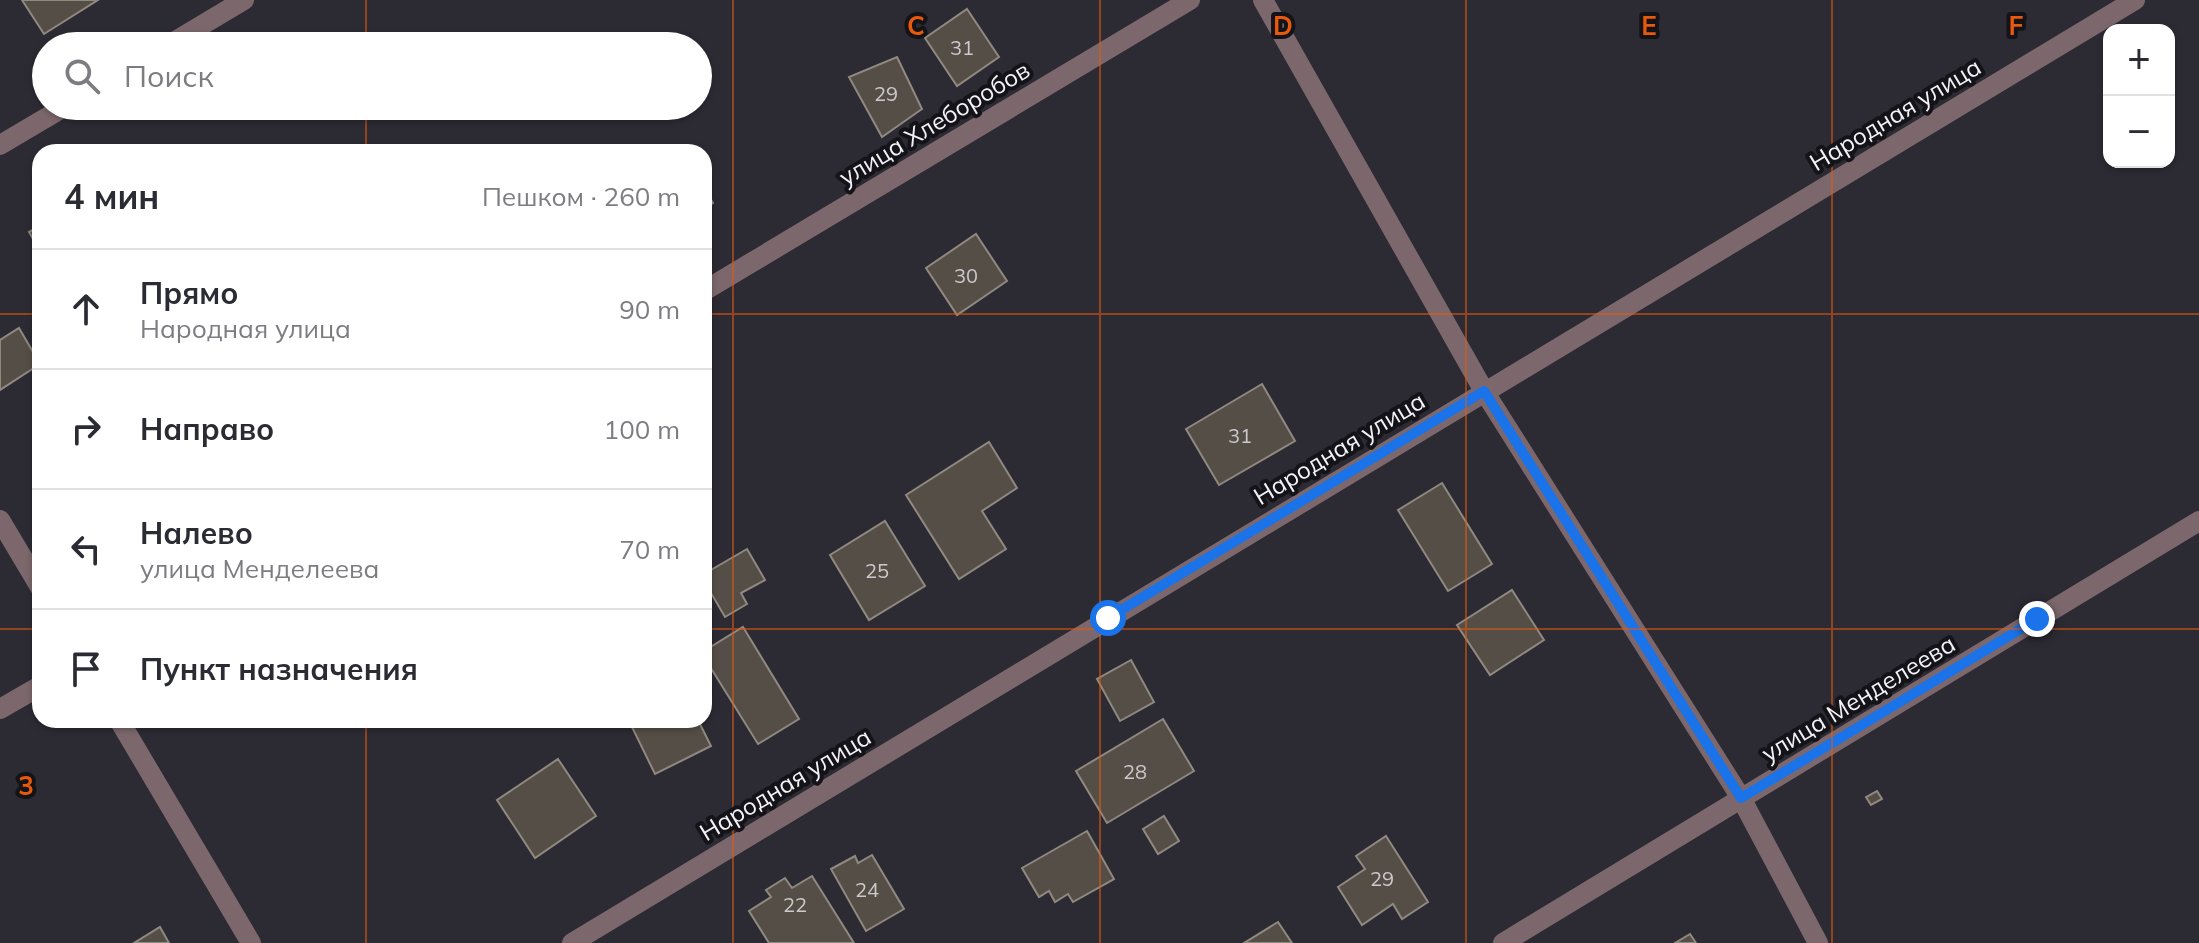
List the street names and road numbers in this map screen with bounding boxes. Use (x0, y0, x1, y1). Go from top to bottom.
street label: Народная улица (1804, 51, 1986, 177)
street label: улица Хлеборобов (833, 54, 1035, 192)
street label: Народная улица (1248, 385, 1430, 511)
street label: улица Менделеева (1756, 628, 1960, 768)
street label: Народная улица (694, 721, 876, 847)

